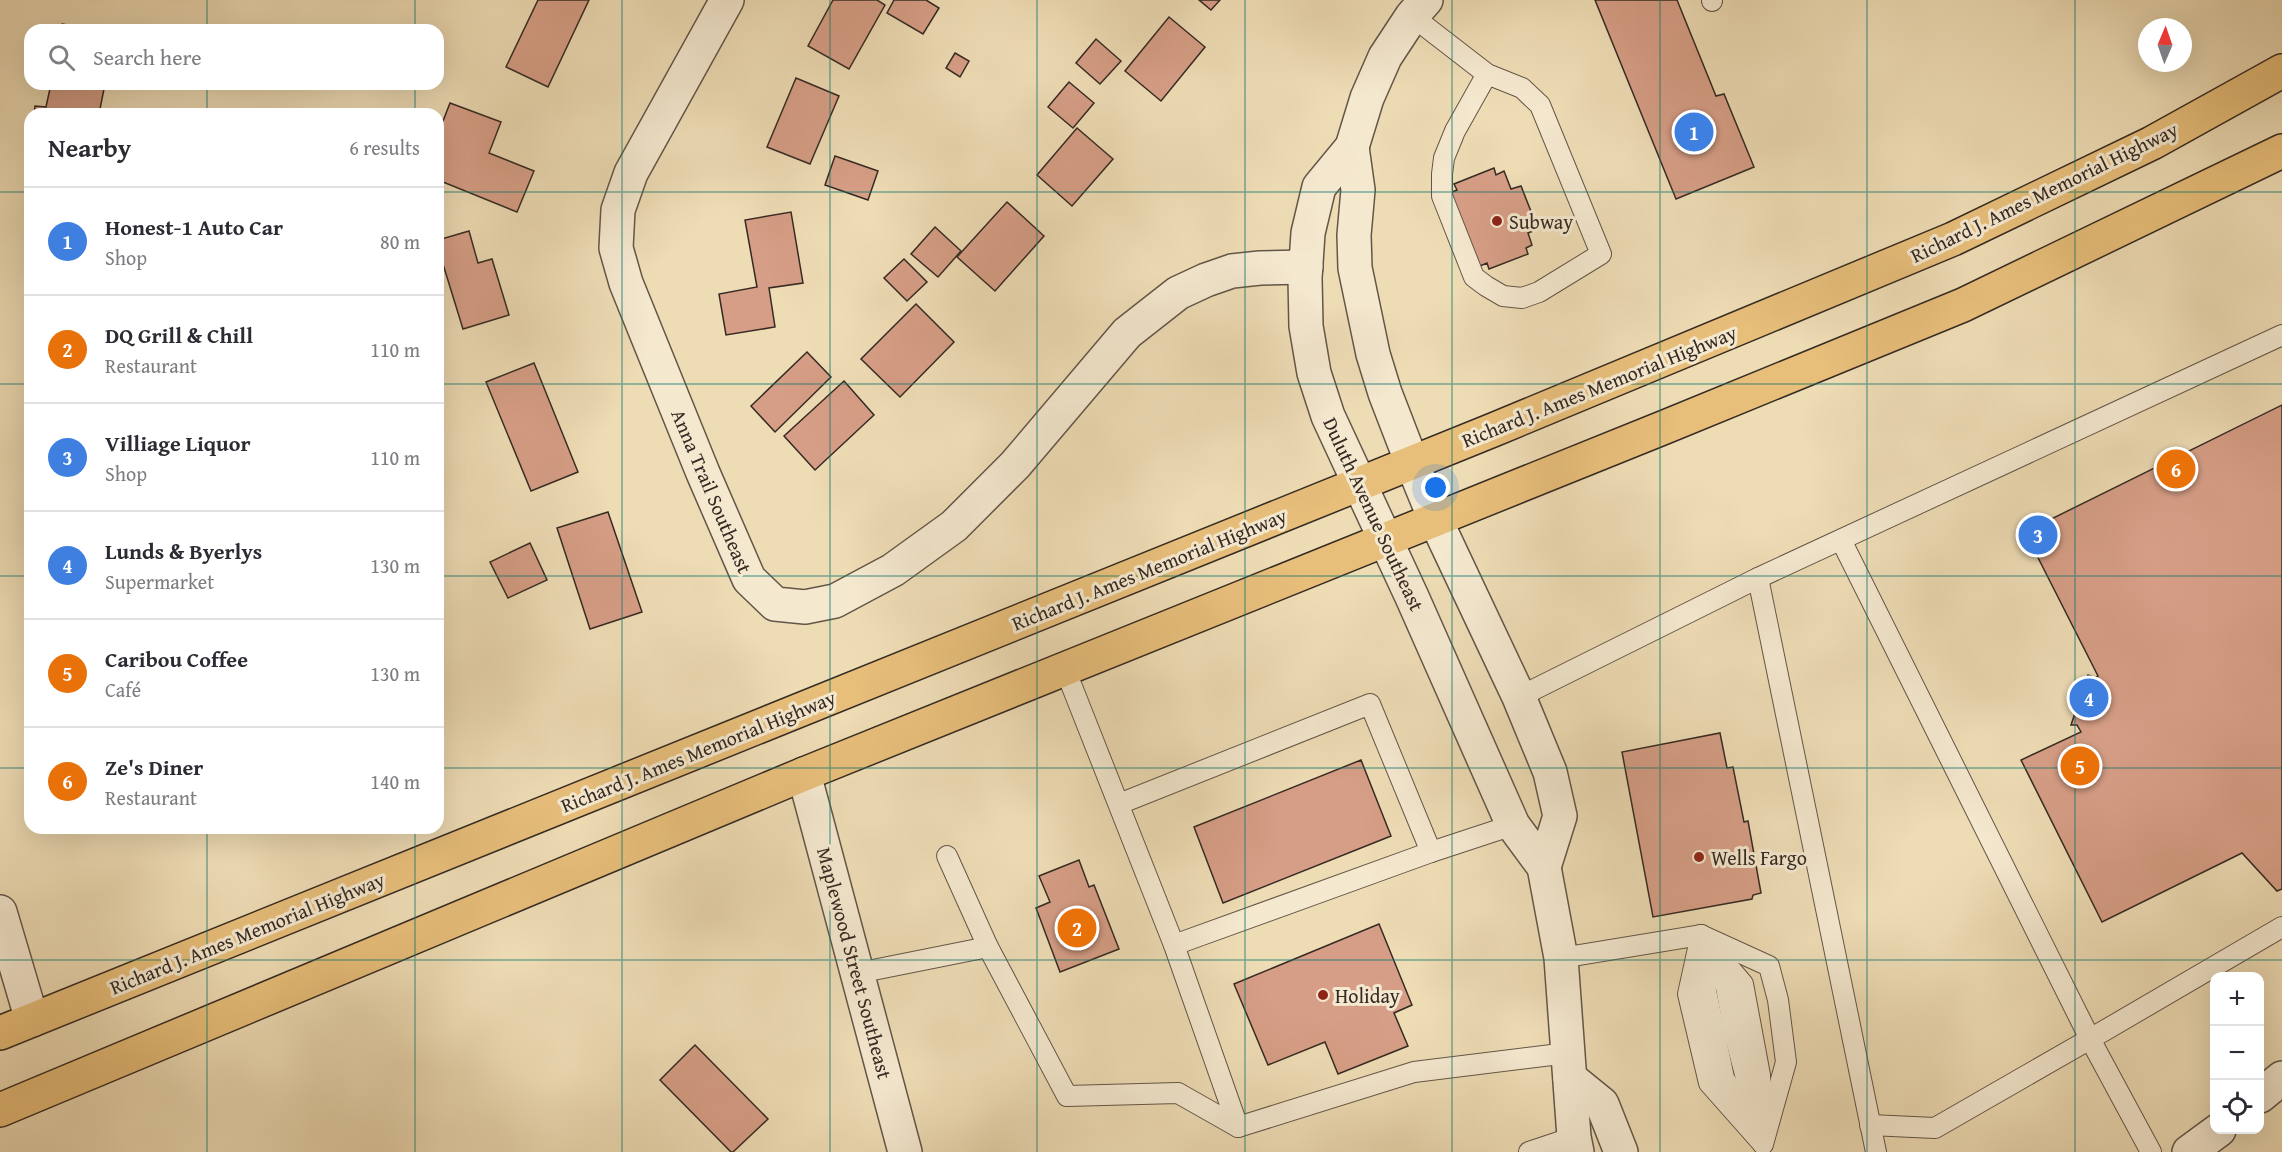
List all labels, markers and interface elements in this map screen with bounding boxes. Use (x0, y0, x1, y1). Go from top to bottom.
north arrow (2138, 18, 2192, 72)
search box (24, 24, 444, 90)
icon: search (45, 41, 78, 74)
text: Search here (93, 41, 202, 73)
pin: 1 (1674, 110, 1714, 154)
street label: Richard J. Ames Memorial Highway (1905, 114, 2183, 270)
text: Nearby (48, 128, 131, 167)
text: 6 results (349, 133, 420, 162)
place label: Subway (1509, 207, 1573, 236)
text: Honest-1 Auto Car (105, 211, 283, 243)
marker: Subway (1490, 214, 1504, 228)
text: 1 (62, 227, 73, 256)
text: 80 m (380, 227, 420, 256)
text: Shop (105, 243, 147, 272)
street label: Richard J. Ames Memorial Highway (1457, 317, 1741, 455)
text: DQ Grill & Chill (105, 319, 253, 351)
text: 2 (62, 335, 73, 364)
text: 110 m (370, 335, 420, 364)
text: Restaurant (105, 351, 197, 380)
street label: Anna Trail Southeast (664, 404, 760, 578)
street label: Duluth Avenue Southeast (1316, 412, 1432, 616)
text: Villiage Liquor (105, 427, 251, 459)
text: 3 (62, 443, 73, 472)
text: 110 m (370, 443, 420, 472)
pin: 6 (2156, 446, 2196, 492)
text: Shop (105, 459, 147, 488)
your location (1421, 473, 1450, 502)
street label: Richard J. Ames Memorial Highway (1007, 500, 1291, 638)
pin: 3 (2018, 512, 2058, 558)
text: Lunds & Byerlys (105, 535, 262, 567)
text: 4 (62, 551, 73, 580)
text: 130 m (370, 551, 420, 580)
text: Supermarket (105, 567, 214, 596)
text: Caribou Coffee (105, 643, 248, 675)
text: 5 (62, 659, 73, 688)
text: 130 m (370, 659, 420, 688)
text: Café (105, 675, 141, 704)
pin: 4 (2070, 676, 2108, 720)
street label: Richard J. Ames Memorial Highway (556, 682, 840, 820)
pin: 5 (2060, 744, 2100, 789)
text: Ze's Diner (105, 751, 203, 783)
text: 6 (62, 767, 73, 796)
text: 140 m (370, 767, 420, 796)
text: Restaurant (105, 783, 197, 812)
place label: Wells Fargo (1711, 843, 1807, 872)
street label: Maplewood Street Southeast (810, 844, 900, 1082)
marker: Wells Fargo (1692, 850, 1706, 864)
street label: Richard J. Ames Memorial Highway (105, 864, 389, 1002)
pin: 2 (1058, 906, 1096, 950)
map controls (2210, 972, 2264, 1134)
button: + (2210, 972, 2264, 1026)
place label: Holiday (1335, 981, 1400, 1010)
marker: Holiday (1316, 988, 1330, 1002)
button: − (2210, 1026, 2264, 1080)
button: locate (2210, 1080, 2264, 1134)

